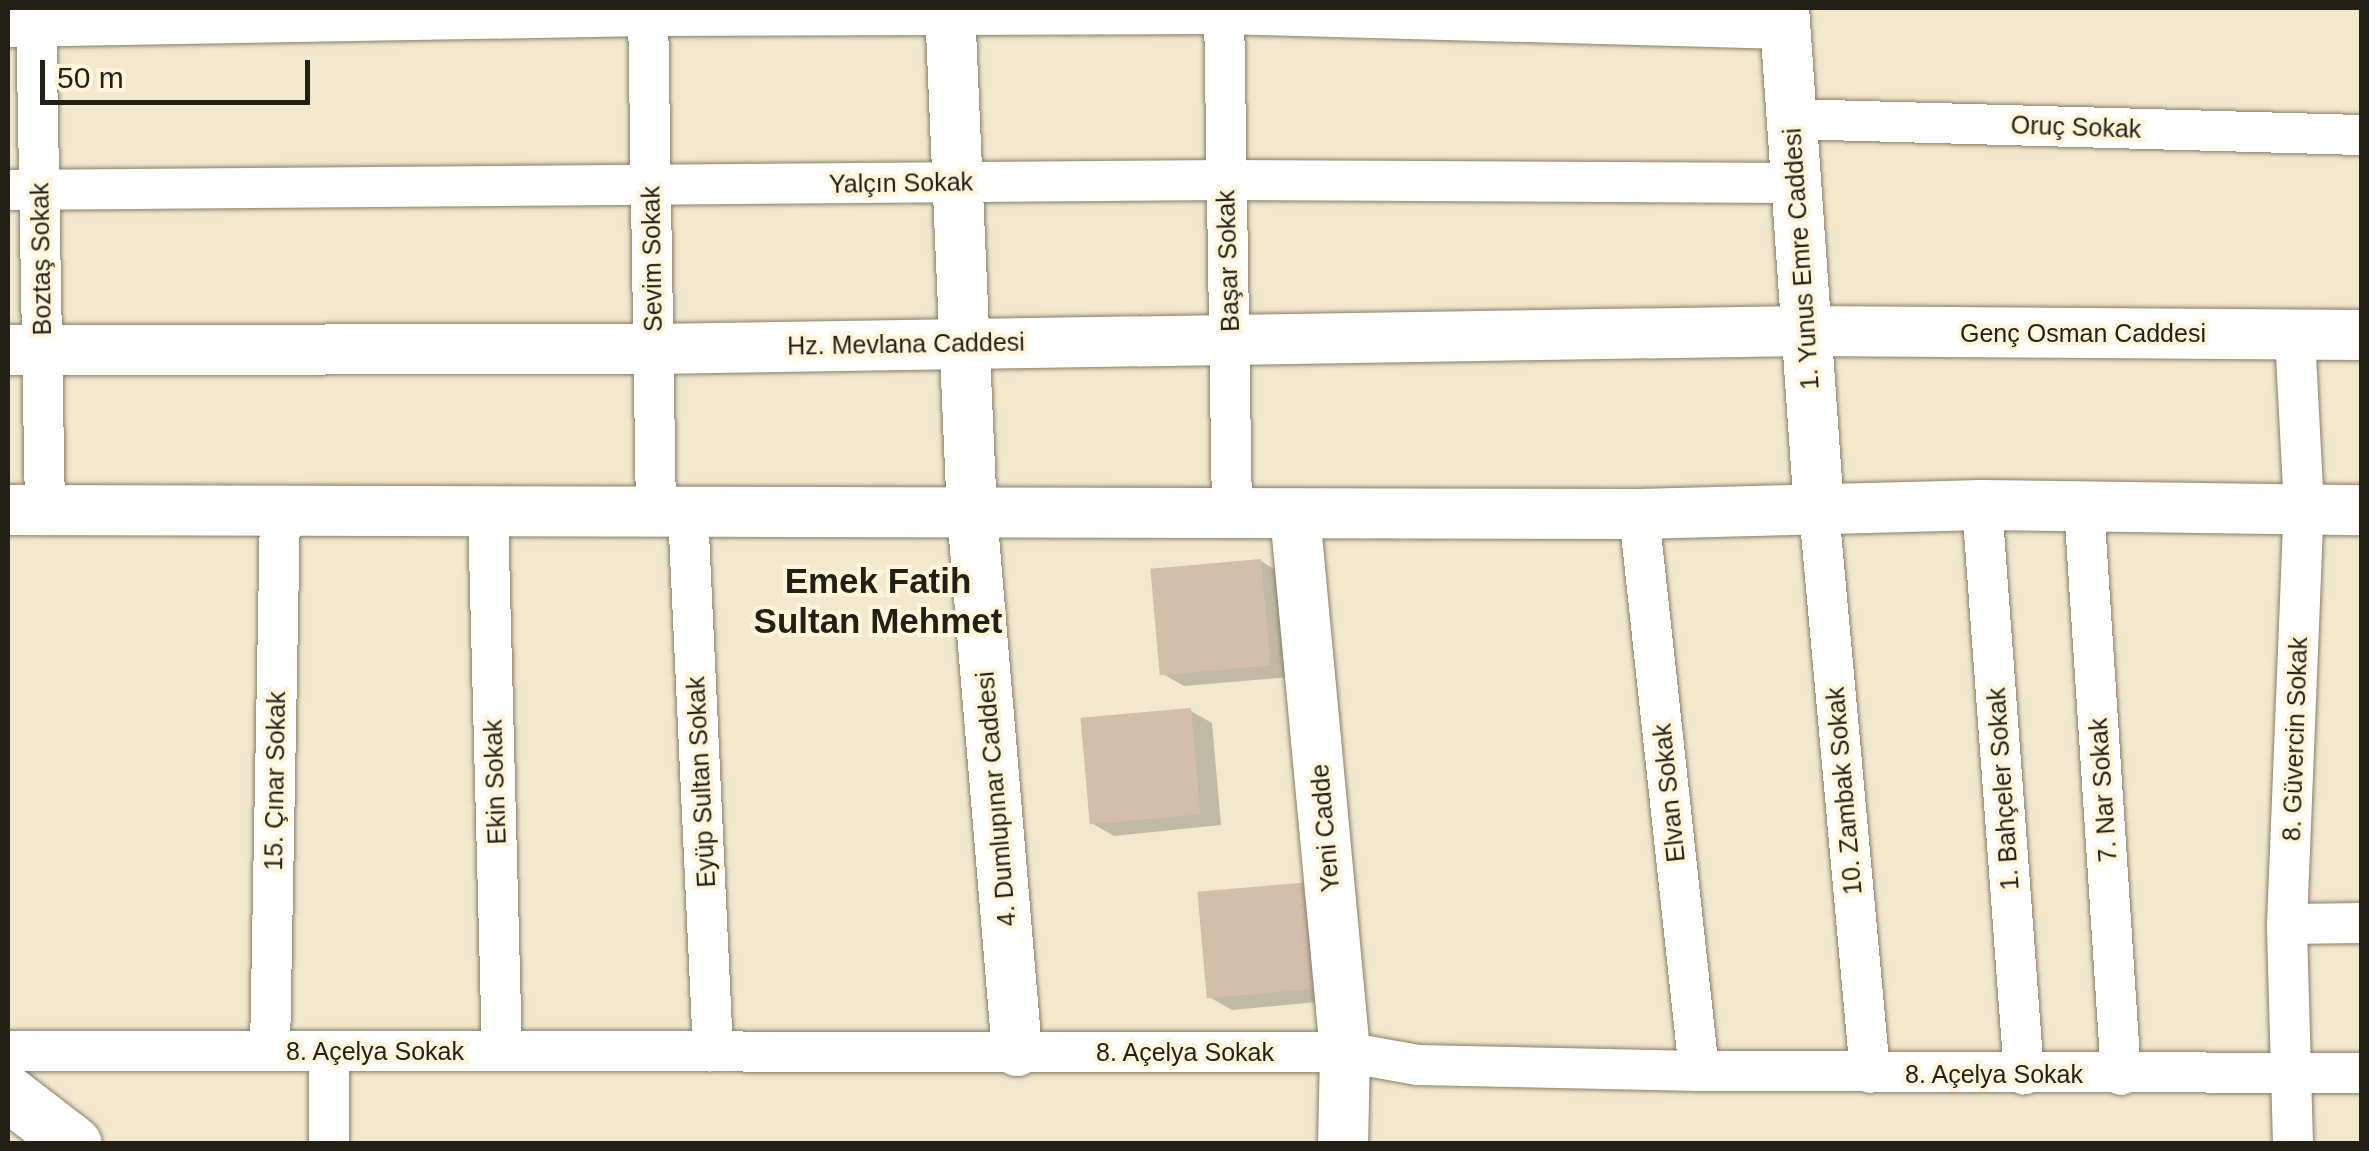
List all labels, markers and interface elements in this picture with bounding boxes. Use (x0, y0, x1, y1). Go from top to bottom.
scale bar (45, 40, 315, 102)
text: 50 m (57, 61, 124, 94)
street label: Oruç Sokak (2010, 110, 2142, 144)
street label: 1. Yunus Emre Caddesi (1777, 127, 1825, 391)
street label: Yalçın Sokak (829, 167, 973, 199)
street label: Boztaş Sokak (25, 182, 57, 336)
street label: Sevim Sokak (636, 186, 668, 332)
street label: Başar Sokak (1211, 190, 1245, 332)
street label: Genç Osman Caddesi (1960, 318, 2206, 348)
street label: Hz. Mevlana Caddesi (787, 327, 1025, 361)
district label: Emek Fatih Sultan Mehmet (754, 560, 1002, 642)
street label: 8. Güvercin Sokak (2276, 636, 2314, 842)
street label: 4. Dumlupınar Caddesi (970, 670, 1022, 928)
street label: Eyüp Sultan Sokak (680, 676, 722, 888)
street label: 10. Zambak Sokak (1820, 686, 1868, 896)
street label: 1. Bahçeler Sokak (1981, 687, 2025, 891)
street label: 15. Çınar Sokak (258, 691, 292, 871)
street label: 7. Nar Sokak (2083, 717, 2123, 863)
street label: Ekin Sokak (478, 719, 512, 845)
street label: Elvan Sokak (1647, 722, 1691, 864)
street label: Yeni Cadde (1304, 763, 1346, 893)
street label: 8. Açelya Sokak (285, 1036, 465, 1066)
street label: 8. Açelya Sokak (1095, 1037, 1275, 1067)
street label: 8. Açelya Sokak (1904, 1059, 2084, 1089)

